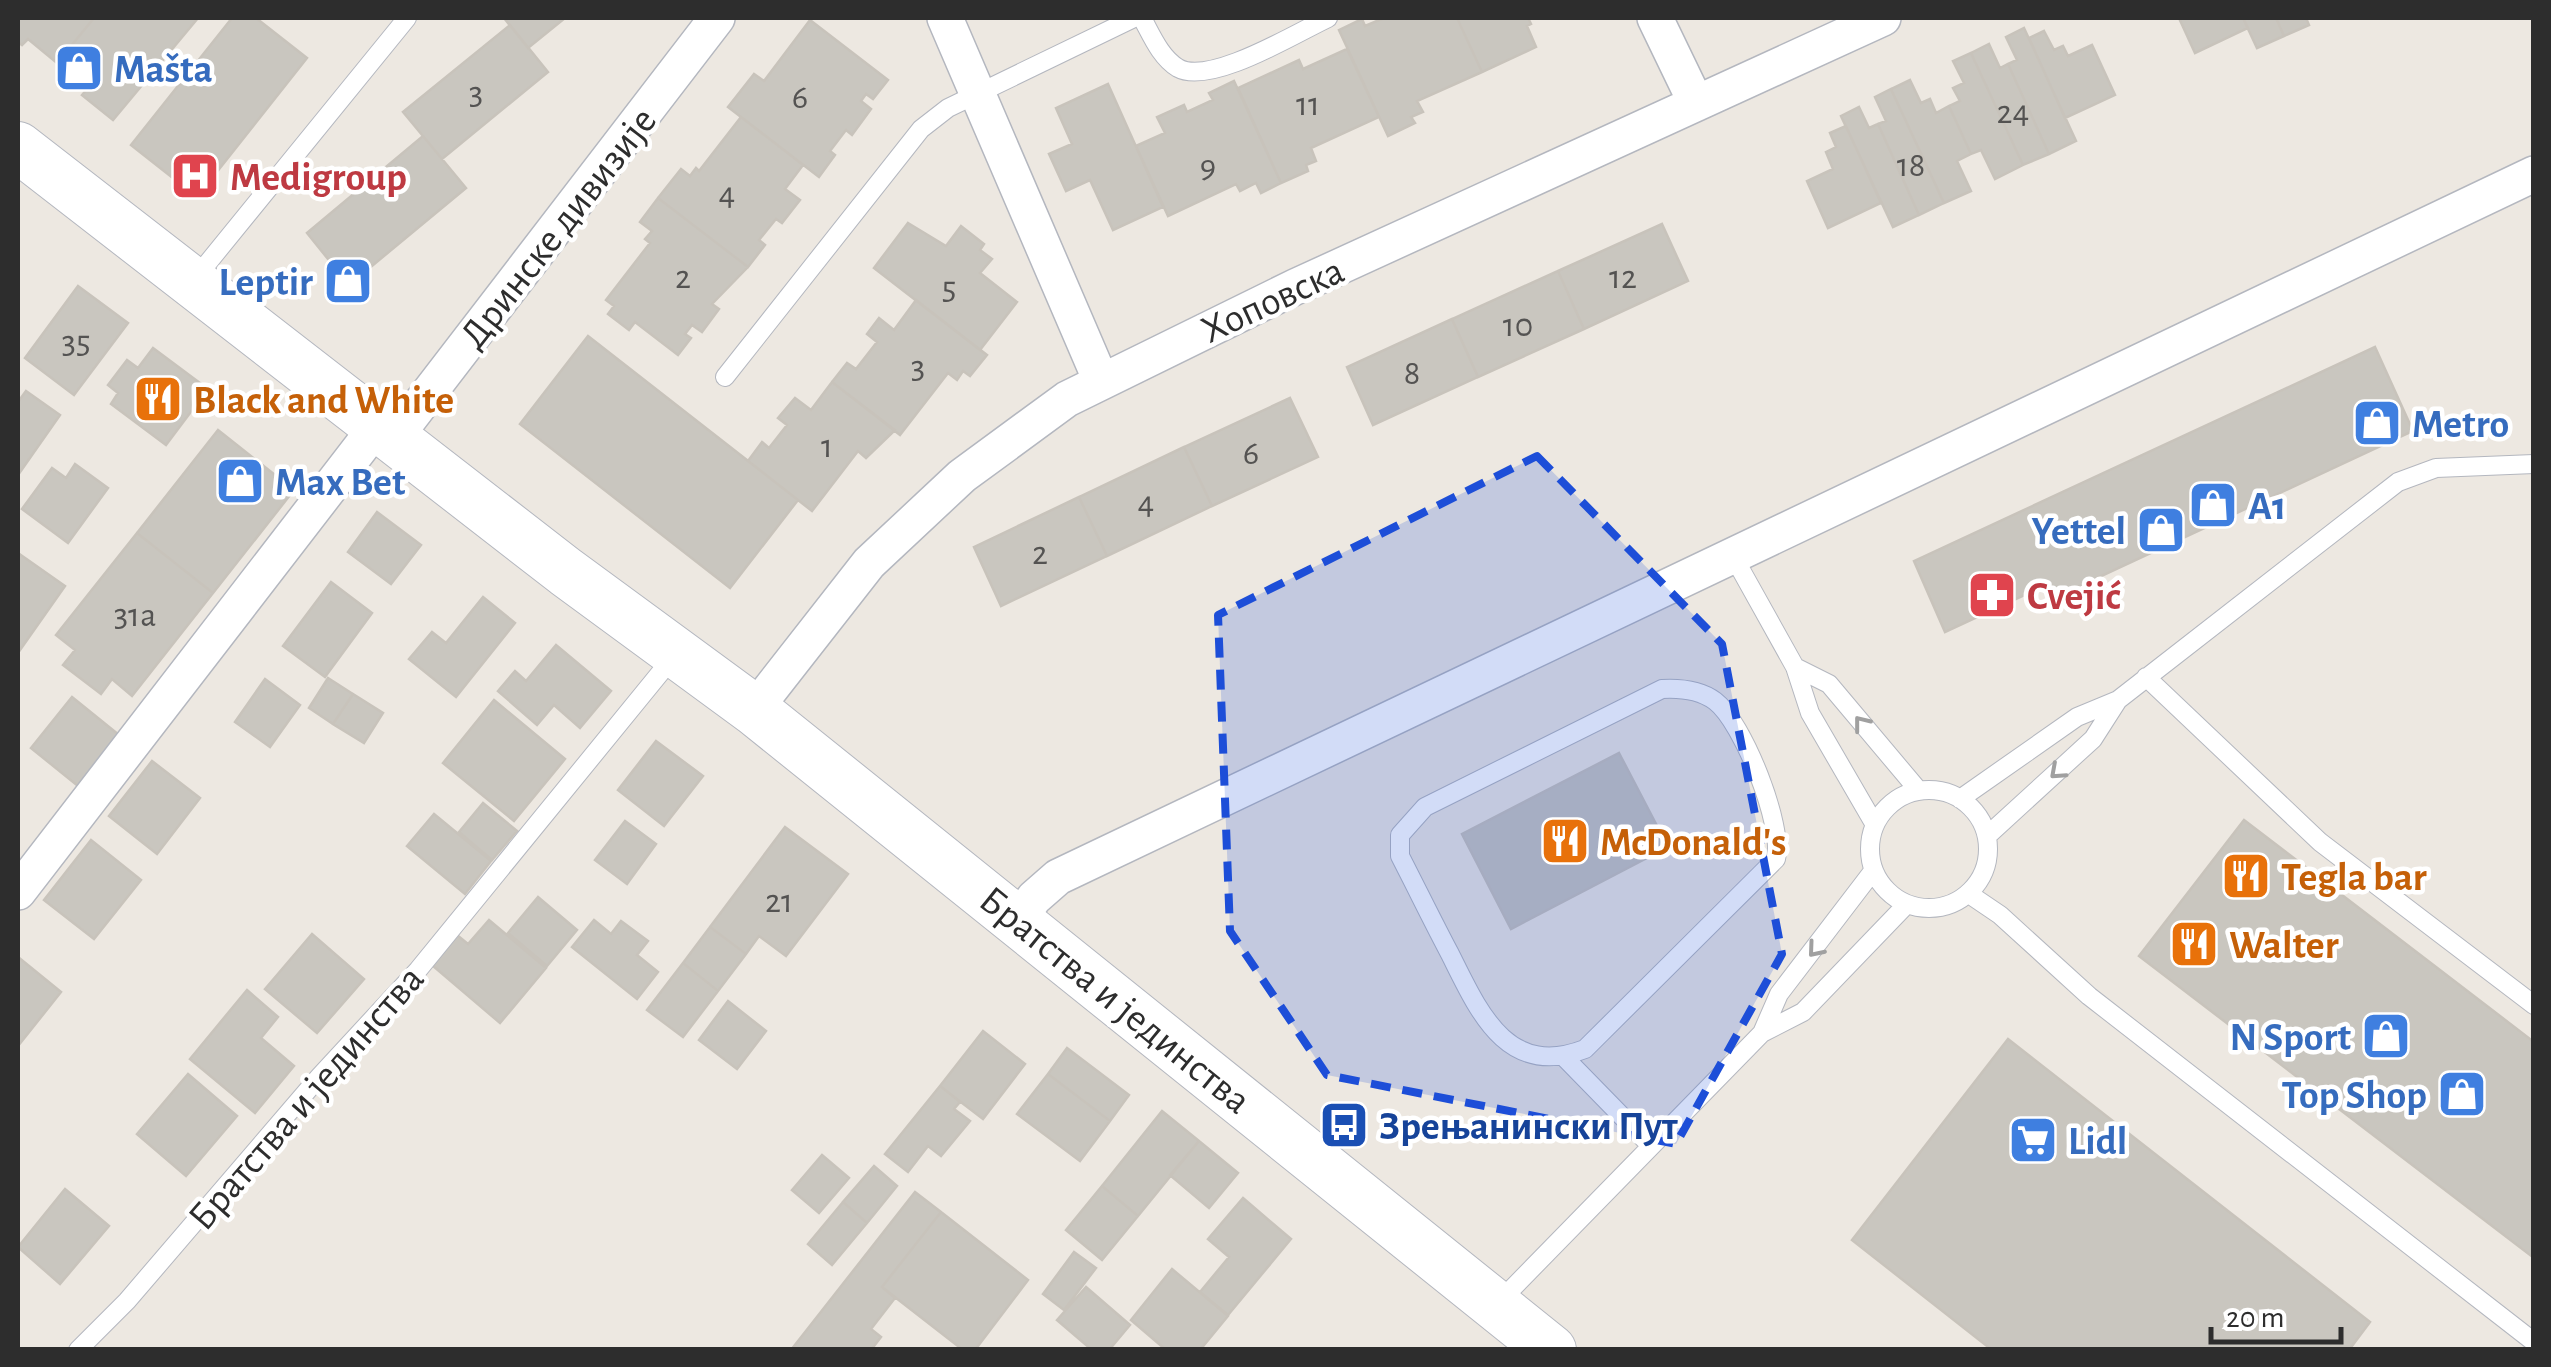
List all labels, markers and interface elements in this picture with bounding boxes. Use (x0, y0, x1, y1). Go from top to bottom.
shop icon: Mašta (53, 42, 105, 94)
place label: Mašta (114, 50, 213, 90)
house number: 3 (469, 76, 483, 111)
house number: 6 (792, 80, 808, 115)
house number: 11 (1296, 87, 1320, 122)
house number: 24 (1997, 95, 2029, 130)
street label: Дринске дивизије (453, 101, 664, 356)
house number: 18 (1897, 148, 1925, 183)
house number: 9 (1200, 149, 1216, 184)
hospital icon: Medigroup (169, 150, 221, 202)
place label: Medigroup (230, 158, 407, 198)
house number: 4 (719, 177, 735, 212)
street label: Хоповска (1196, 251, 1350, 351)
shop icon: Leptir (322, 255, 374, 307)
house number: 2 (675, 260, 691, 295)
house number: 12 (1609, 260, 1637, 295)
place label: Leptir (218, 263, 313, 303)
house number: 5 (942, 271, 956, 306)
house number: 10 (1503, 308, 1533, 343)
house number: 35 (61, 325, 91, 360)
house number: 3 (911, 350, 925, 385)
house number: 8 (1404, 356, 1420, 391)
restaurant icon: Black and White (132, 373, 184, 425)
place label: Black and White (193, 381, 454, 421)
shop icon: Metro (2351, 397, 2403, 449)
place label: Metro (2412, 405, 2509, 445)
house number: 1 (821, 429, 833, 464)
house number: 6 (1243, 436, 1259, 471)
shop icon: Max Bet (214, 455, 266, 507)
place label: Max Bet (275, 463, 406, 503)
shop icon: A1 (2187, 479, 2239, 531)
house number: 4 (1138, 486, 1154, 521)
place label: A1 (2248, 487, 2286, 527)
shop icon: Yettel (2135, 504, 2187, 556)
place label: Yettel (2031, 512, 2126, 552)
house number: 2 (1032, 536, 1048, 571)
pharmacy icon: Cvejić (1966, 569, 2018, 621)
place label: Cvejić (2027, 577, 2121, 617)
house number: 31a (114, 598, 156, 633)
one-way arrow (1855, 716, 1873, 734)
one-way arrow (2050, 760, 2069, 778)
restaurant icon: McDonald's (1539, 815, 1591, 867)
place label: McDonald's (1600, 823, 1786, 863)
restaurant icon: Tegla bar (2220, 850, 2272, 902)
place label: Tegla bar (2281, 858, 2427, 898)
street label: Братства и јединства (972, 879, 1258, 1122)
house number: 21 (765, 884, 793, 919)
restaurant icon: Walter (2168, 918, 2220, 970)
place label: Walter (2229, 926, 2339, 966)
one-way arrow (1809, 938, 1827, 956)
street label: Братства и јединства (181, 959, 432, 1238)
shop icon: N Sport (2360, 1010, 2412, 1062)
place label: N Sport (2229, 1018, 2351, 1058)
shop icon: Top Shop (2436, 1068, 2488, 1120)
place label: Top Shop (2281, 1076, 2427, 1116)
bus stop icon: Зрењанински Пут (1318, 1099, 1370, 1151)
place label: Зрењанински Пут (1379, 1107, 1678, 1147)
supermarket icon: Lidl (2007, 1114, 2059, 1166)
place label: Lidl (2068, 1122, 2127, 1162)
scale bar (2211, 1282, 2341, 1344)
text: 20 m (2226, 1303, 2284, 1333)

